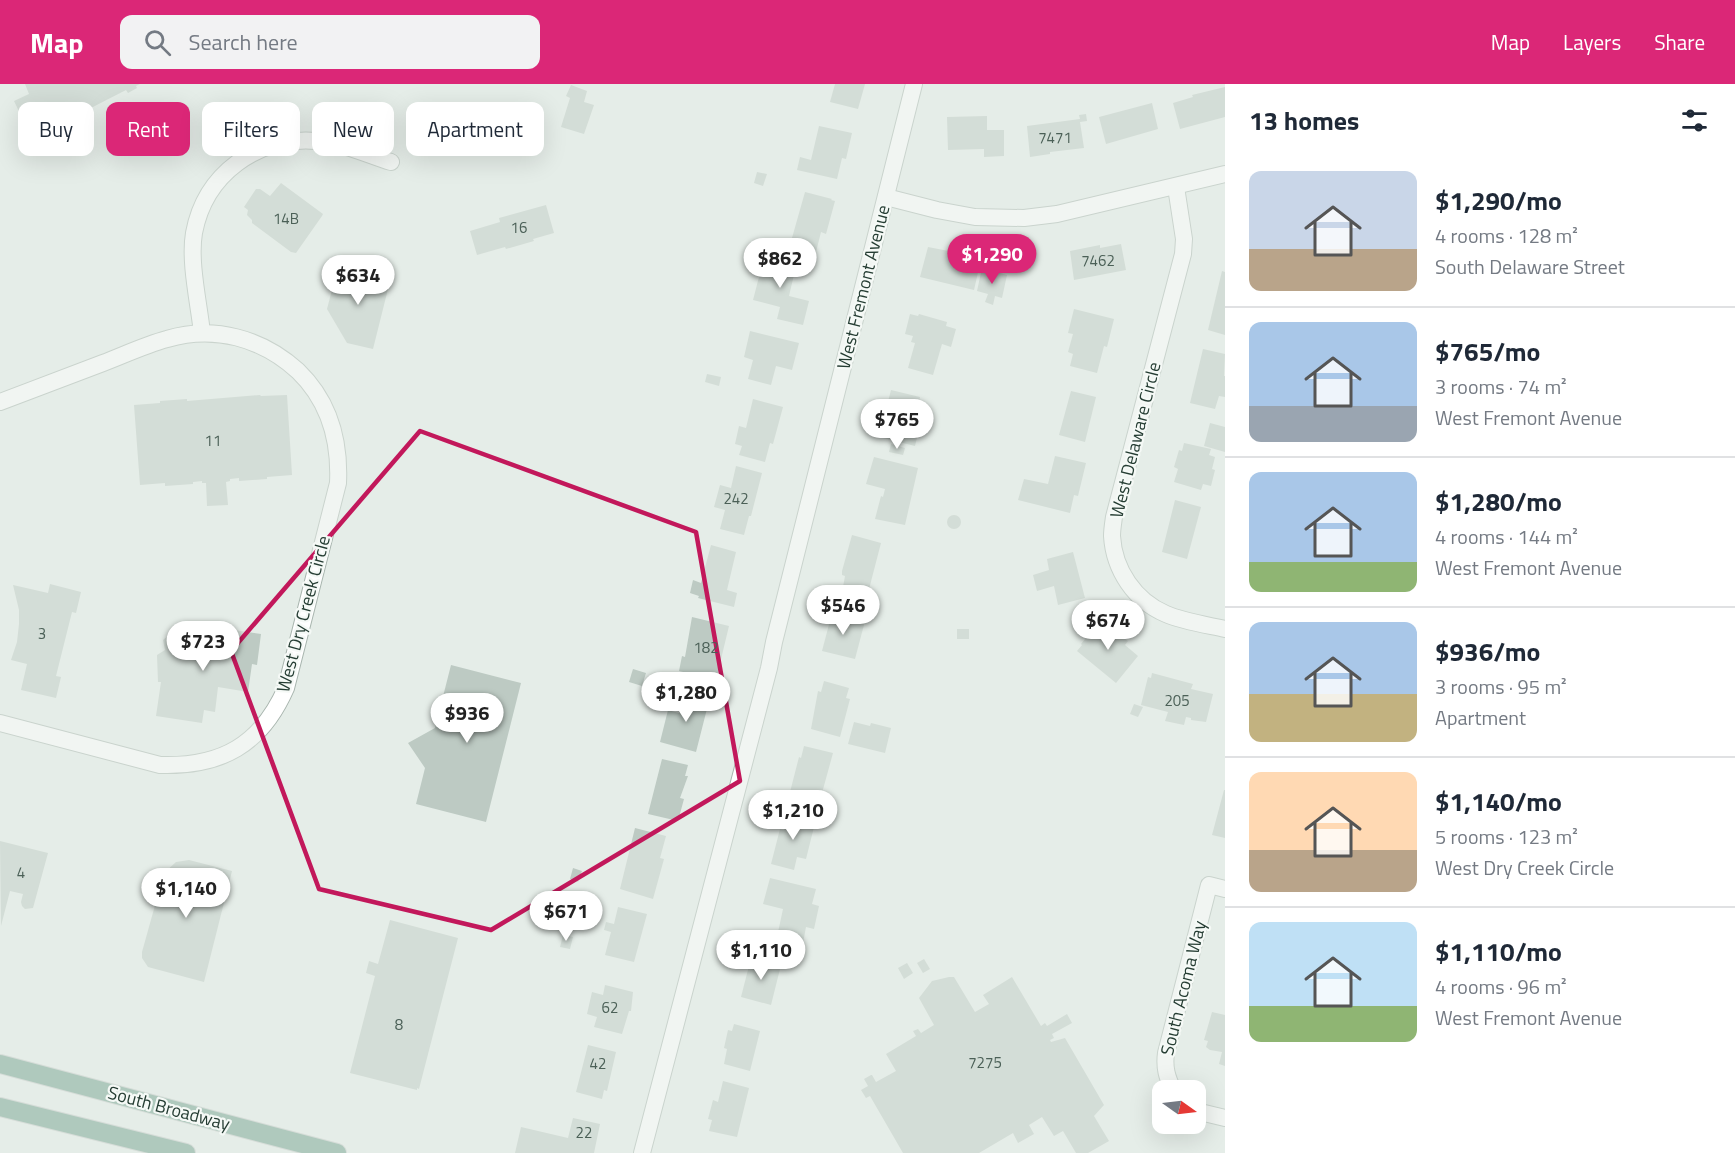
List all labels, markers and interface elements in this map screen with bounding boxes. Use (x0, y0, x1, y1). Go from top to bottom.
search box (120, 15, 540, 69)
text: Map (30, 21, 84, 64)
text: Search here (189, 25, 298, 59)
icon: search (141, 26, 174, 59)
text: Map (1491, 26, 1530, 58)
text: Layers (1563, 26, 1621, 58)
text: Share (1654, 26, 1705, 58)
text: 13 homes (1249, 101, 1359, 140)
chip: Buy (18, 102, 94, 156)
chip: Rent (106, 102, 190, 156)
chip: Filters (202, 102, 300, 156)
chip: New (312, 102, 394, 156)
chip: Apartment (406, 102, 544, 156)
icon: filters (1678, 104, 1711, 137)
house number: 7471 (1038, 126, 1072, 149)
text: $1,290/mo (1435, 181, 1562, 220)
icon: home (1297, 195, 1369, 267)
street label: West Fremont Avenue (830, 202, 896, 372)
house number: 14B (273, 207, 299, 230)
house number: 16 (511, 216, 527, 239)
text: 4 rooms · 128 m² (1435, 220, 1578, 251)
pin: $1,290 (943, 234, 1041, 285)
pin: $862 (744, 238, 816, 289)
text: $1,290 (961, 238, 1023, 269)
text: $862 (758, 242, 802, 273)
house number: 7462 (1081, 249, 1115, 272)
text: South Delaware Street (1435, 251, 1625, 282)
pin: $634 (322, 255, 394, 306)
text: $634 (336, 259, 380, 290)
text: $765/mo (1435, 332, 1540, 371)
icon: home (1297, 346, 1369, 418)
street label: West Delaware Circle (1103, 359, 1167, 521)
text: 3 rooms · 74 m² (1435, 371, 1567, 402)
pin: $765 (861, 399, 933, 450)
text: West Fremont Avenue (1435, 402, 1622, 433)
text: $765 (875, 403, 919, 434)
house number: 11 (205, 429, 221, 452)
text: $1,280/mo (1435, 482, 1562, 521)
house number: 242 (723, 487, 749, 510)
icon: home (1297, 496, 1369, 568)
text: 4 rooms · 144 m² (1435, 521, 1578, 552)
street label: West Dry Creek Circle (269, 533, 337, 695)
text: West Fremont Avenue (1435, 552, 1622, 583)
pin: $546 (807, 585, 879, 636)
text: $546 (821, 589, 865, 620)
pin: $674 (1072, 600, 1144, 651)
text: $674 (1086, 604, 1130, 635)
pin: $723 (167, 621, 239, 672)
house number: 3 (38, 622, 46, 645)
text: $723 (181, 625, 225, 656)
text: $936/mo (1435, 632, 1540, 671)
house number: 182 (693, 636, 719, 659)
icon: home (1297, 646, 1369, 718)
text: 3 rooms · 95 m² (1435, 671, 1567, 702)
pin: $1,280 (637, 672, 735, 723)
text: $1,280 (655, 676, 717, 707)
house number: 205 (1164, 689, 1190, 712)
pin: $936 (431, 693, 503, 744)
text: $936 (445, 697, 489, 728)
text: Apartment (1435, 702, 1526, 733)
text: $1,140/mo (1435, 782, 1562, 821)
pin: $1,210 (744, 790, 842, 841)
text: $1,210 (762, 794, 824, 825)
icon: home (1297, 796, 1369, 868)
text: 5 rooms · 123 m² (1435, 821, 1578, 852)
text: West Dry Creek Circle (1435, 852, 1614, 883)
house number: 4 (17, 861, 25, 884)
pin: $1,140 (137, 868, 235, 919)
text: $1,140 (155, 872, 217, 903)
pin: $671 (530, 891, 602, 942)
text: $671 (544, 895, 588, 926)
street label: South Acoma Way (1153, 918, 1213, 1058)
pin: $1,110 (712, 930, 810, 981)
text: $1,110/mo (1435, 932, 1562, 971)
text: $1,110 (730, 934, 792, 965)
icon: home (1297, 946, 1369, 1018)
text: 4 rooms · 96 m² (1435, 971, 1567, 1002)
house number: 62 (602, 996, 618, 1019)
text: West Fremont Avenue (1435, 1002, 1622, 1033)
house number: 8 (395, 1013, 403, 1036)
house number: 7275 (968, 1051, 1002, 1074)
house number: 42 (590, 1052, 606, 1075)
street label: South Broadway (105, 1079, 233, 1137)
north arrow (1152, 1080, 1206, 1134)
map controls (1152, 1080, 1206, 1134)
house number: 22 (576, 1121, 592, 1144)

